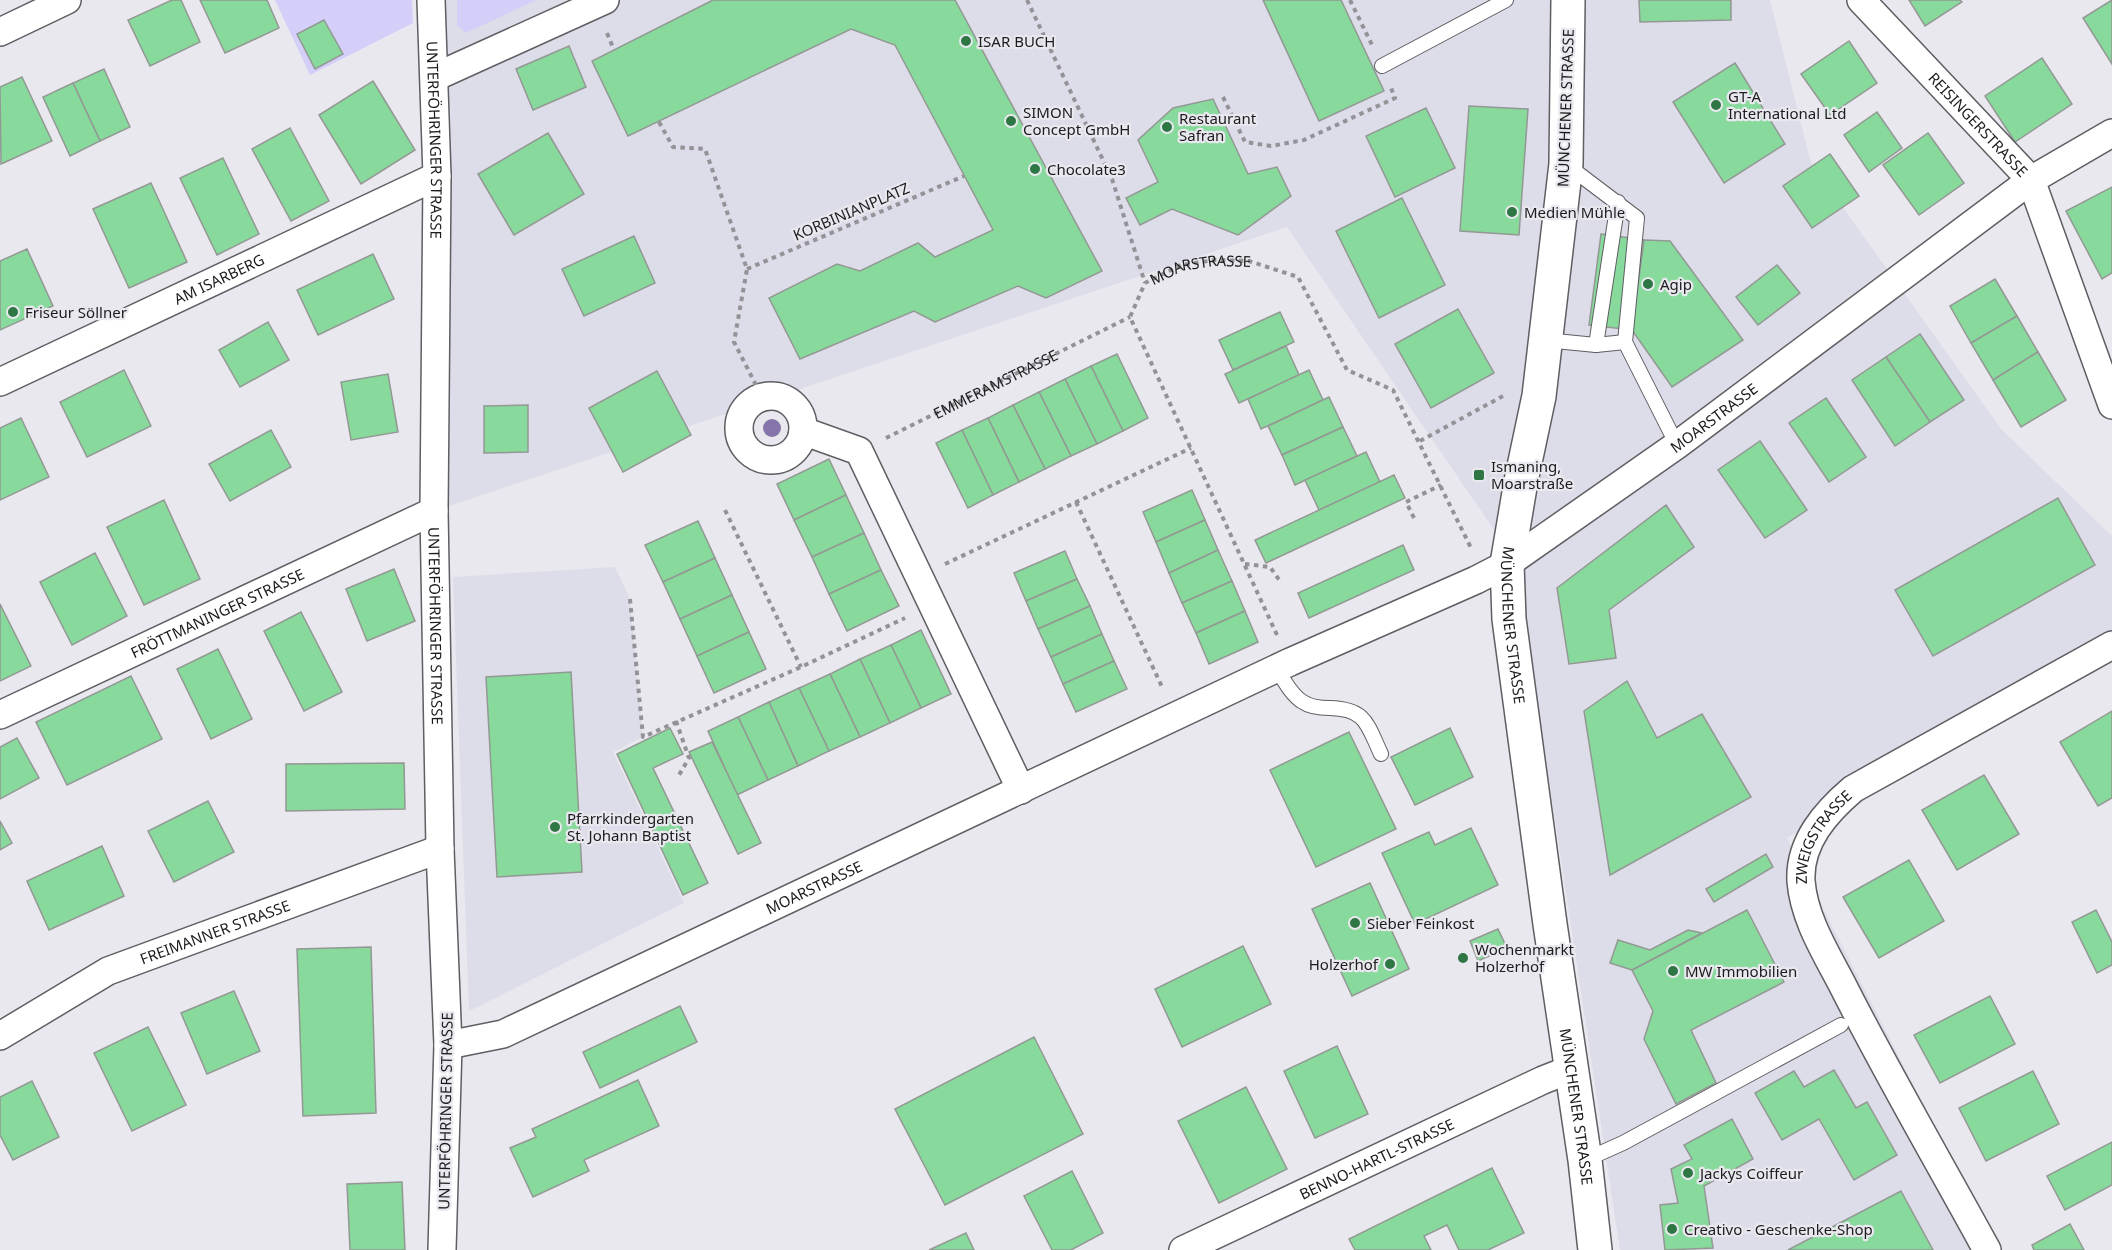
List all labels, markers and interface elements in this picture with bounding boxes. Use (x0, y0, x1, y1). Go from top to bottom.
street label: MÜNCHENER STRASSE (1552, 29, 1578, 187)
place label: ISAR BUCH (978, 31, 1055, 51)
marker: ISAR BUCH (959, 34, 973, 48)
street label: UNTERFÖHRINGER STRASSE (422, 41, 447, 239)
street label: REISINGERSTRASSE (1924, 68, 2033, 181)
place label: GT-A International Ltd (1728, 86, 1846, 123)
marker: GT-A International Ltd (1709, 98, 1723, 112)
place label: SIMON Concept GmbH (1023, 102, 1130, 139)
place label: Restaurant Safran (1179, 108, 1257, 145)
marker: SIMON Concept GmbH (1004, 114, 1018, 128)
marker: Restaurant Safran (1160, 120, 1174, 134)
place label: Chocolate3 (1047, 159, 1126, 179)
marker: Chocolate3 (1028, 162, 1042, 176)
street label: KORBINIANPLATZ (790, 177, 912, 245)
place label: Medien Mühle (1524, 202, 1625, 222)
marker: Medien Mühle (1505, 205, 1519, 219)
street label: AM ISARBERG (170, 249, 267, 309)
street label: MOARSTRASSE (1146, 250, 1251, 289)
place label: Agip (1660, 274, 1692, 294)
marker: Agip (1641, 277, 1655, 291)
place label: Friseur Söllner (25, 302, 127, 322)
marker: Friseur Söllner (6, 305, 20, 319)
street label: EMMERAMSTRASSE (930, 344, 1061, 423)
street label: MOARSTRASSE (1666, 378, 1761, 457)
place label: Ismaning, Moarstraße (1491, 456, 1573, 493)
marker: Ismaning, Moarstraße (1472, 468, 1486, 482)
street label: UNTERFÖHRINGER STRASSE (424, 527, 448, 725)
street label: MÜNCHENER STRASSE (1497, 545, 1530, 705)
street label: FRÖTTMANINGER STRASSE (127, 564, 307, 662)
street label: ZWEIGSTRASSE (1791, 785, 1856, 885)
place label: Pfarrkindergarten St. Johann Baptist (567, 808, 694, 845)
marker: Pfarrkindergarten St. Johann Baptist (548, 820, 562, 834)
street label: MOARSTRASSE (762, 856, 865, 918)
street label: FREIMANNER STRASSE (137, 895, 293, 968)
place label: Sieber Feinkost (1367, 913, 1475, 933)
marker: Sieber Feinkost (1348, 916, 1362, 930)
place label: Wochenmarkt Holzerhof (1475, 939, 1575, 976)
marker: Wochenmarkt Holzerhof (1456, 951, 1470, 965)
place label: Holzerhof (1309, 954, 1379, 974)
marker: Holzerhof (1383, 957, 1397, 971)
place label: MW Immobilien (1685, 961, 1797, 981)
marker: MW Immobilien (1666, 964, 1680, 978)
street label: UNTERFÖHRINGER STRASSE (433, 1012, 457, 1210)
street label: MÜNCHENER STRASSE (1556, 1027, 1598, 1186)
street label: BENNO-HARTL-STRASSE (1296, 1113, 1457, 1204)
place label: Jackys Coiffeur (1698, 1163, 1803, 1183)
marker: Jackys Coiffeur (1681, 1166, 1695, 1180)
place label: Creativo - Geschenke-Shop (1684, 1219, 1873, 1239)
marker: Creativo - Geschenke-Shop (1665, 1222, 1679, 1236)

